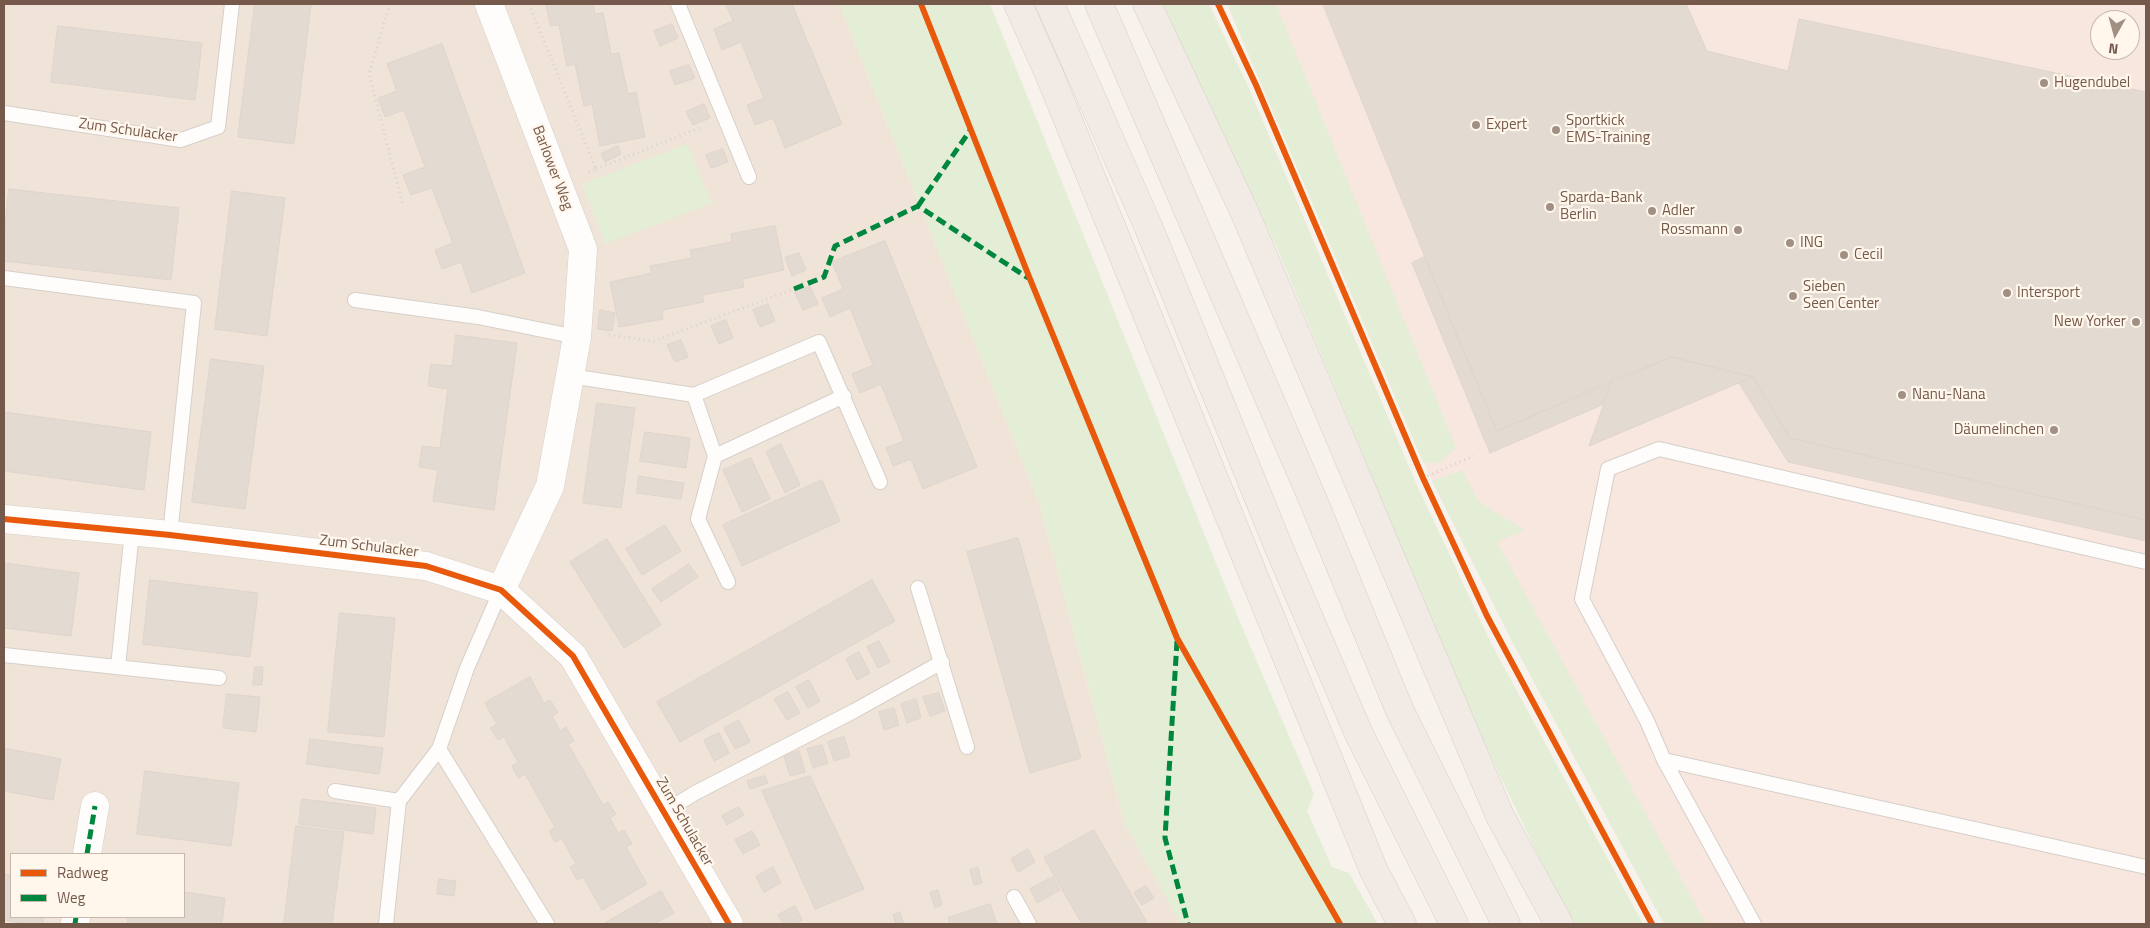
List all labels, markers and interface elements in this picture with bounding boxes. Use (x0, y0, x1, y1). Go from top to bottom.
north arrow (2090, 10, 2140, 60)
text: N (2107, 38, 2119, 60)
place label: Hugendubel (2054, 74, 2130, 92)
marker: Hugendubel (2038, 77, 2050, 89)
place label: Sportkick EMS-Training (1566, 112, 1650, 147)
street label: Zum Schulacker (77, 115, 179, 147)
place label: Expert (1486, 116, 1527, 134)
marker: Expert (1470, 119, 1482, 131)
street label: Barlower Weg (528, 123, 576, 213)
marker: Sportkick EMS-Training (1550, 124, 1562, 136)
place label: Sparda-Bank Berlin (1560, 189, 1643, 224)
marker: Sparda-Bank Berlin (1544, 201, 1556, 213)
place label: Adler (1662, 202, 1695, 220)
marker: Adler (1646, 205, 1658, 217)
place label: Rossmann (1661, 221, 1728, 239)
marker: Rossmann (1732, 224, 1744, 236)
place label: ING (1800, 234, 1823, 252)
marker: ING (1784, 237, 1796, 249)
place label: Cecil (1854, 246, 1883, 264)
marker: Cecil (1838, 249, 1850, 261)
place label: Sieben Seen Center (1803, 278, 1879, 313)
place label: Intersport (2017, 284, 2080, 302)
marker: Intersport (2001, 287, 2013, 299)
marker: Sieben Seen Center (1787, 290, 1799, 302)
place label: New Yorker (2054, 313, 2126, 331)
marker: New Yorker (2130, 316, 2142, 328)
place label: Nanu-Nana (1912, 386, 1985, 404)
marker: Nanu-Nana (1896, 389, 1908, 401)
place label: Däumelinchen (1954, 421, 2044, 439)
marker: Däumelinchen (2048, 424, 2060, 436)
street label: Zum Schulacker (318, 532, 420, 562)
street label: Zum Schulacker (651, 774, 717, 870)
legend (10, 853, 185, 918)
text: Radweg (57, 861, 108, 884)
text: Weg (57, 886, 85, 909)

